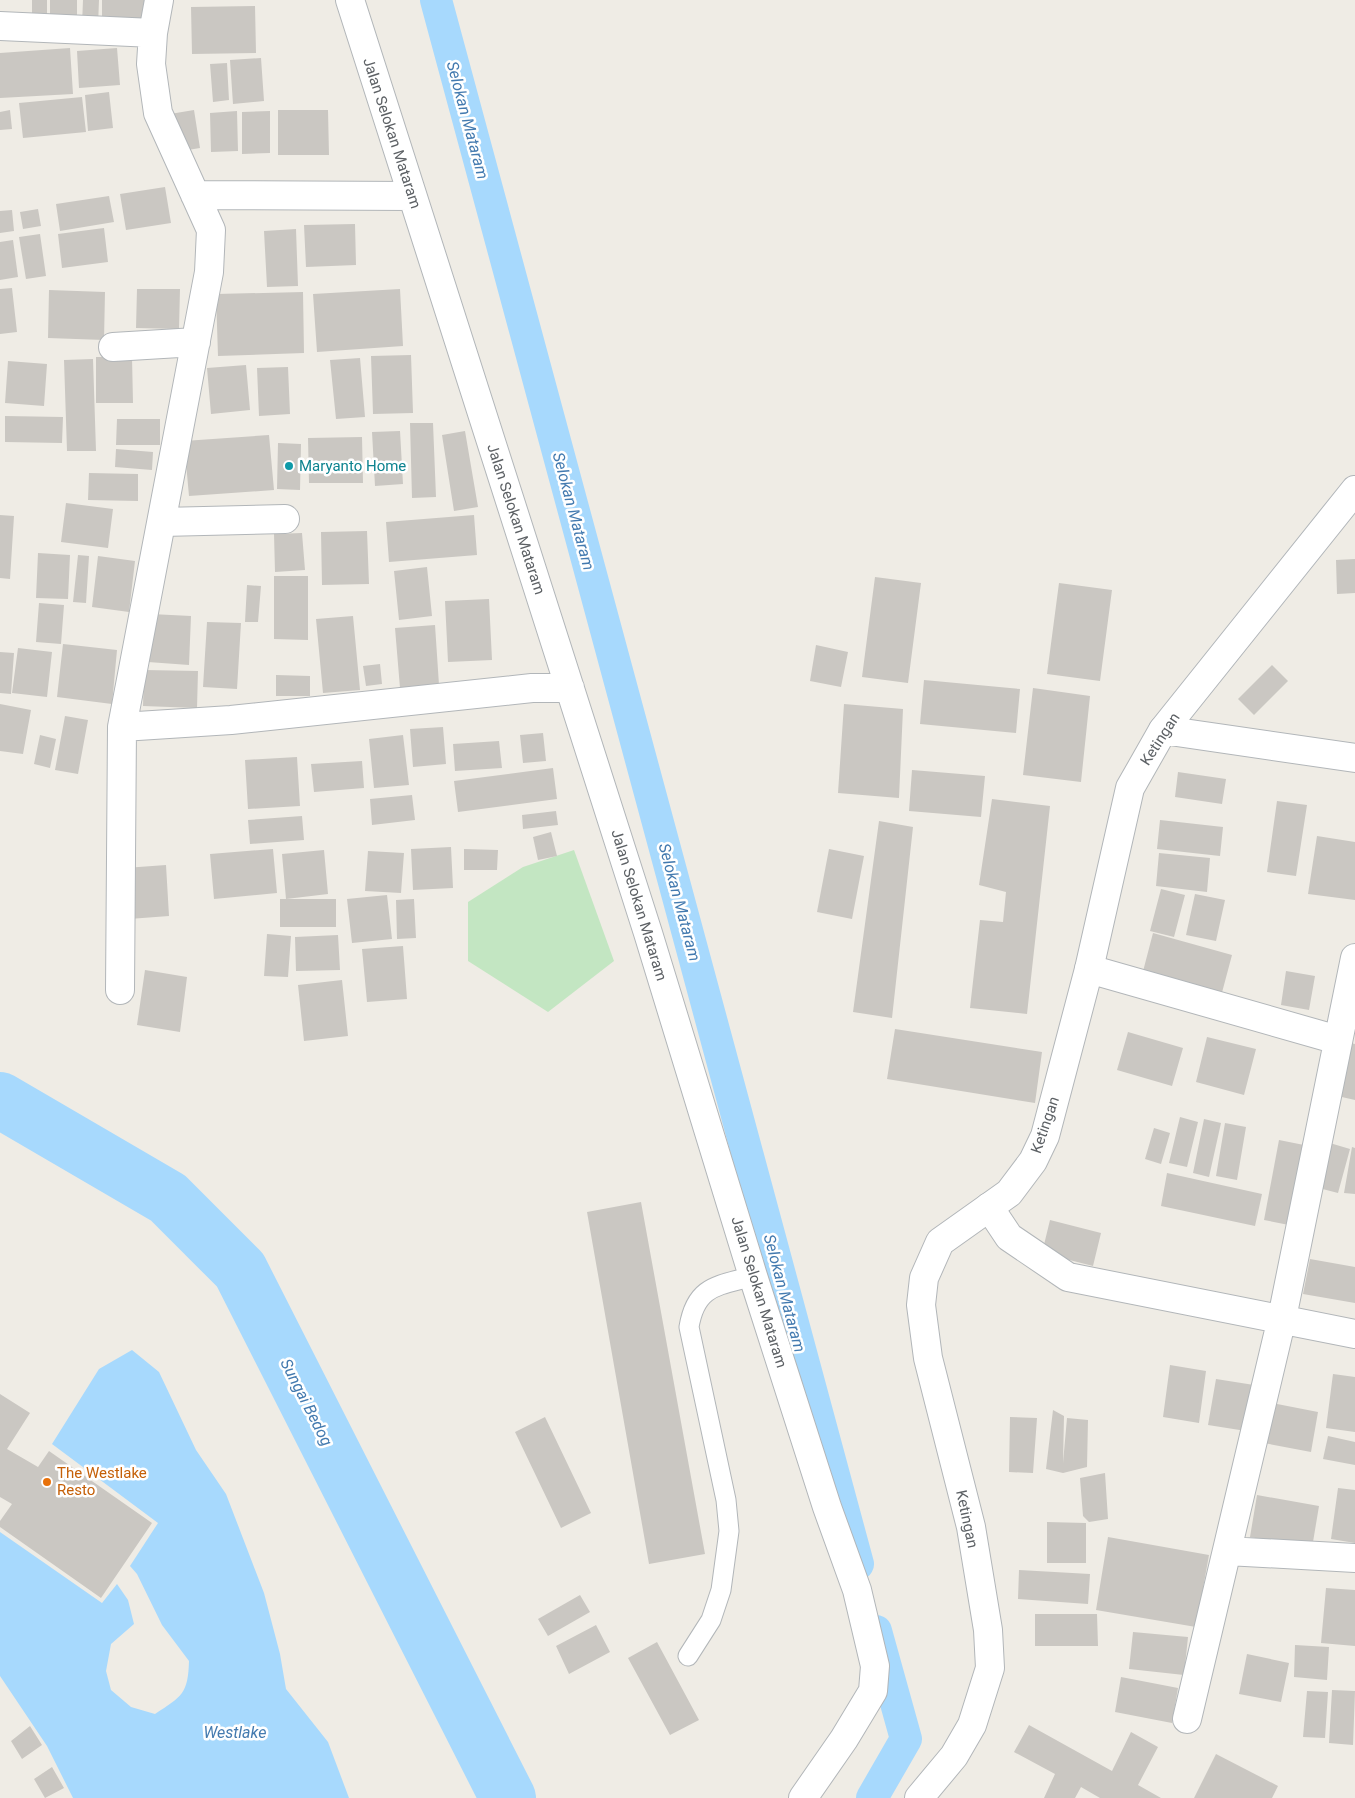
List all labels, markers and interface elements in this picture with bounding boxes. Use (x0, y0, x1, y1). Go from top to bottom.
street label: Jalan Selokan Mataram (359, 55, 425, 211)
water label: Selokan Mataram (443, 59, 492, 181)
street label: Jalan Selokan Mataram (483, 441, 549, 597)
water label: Selokan Mataram (549, 450, 598, 572)
place label: Maryanto Home (299, 457, 406, 475)
marker: Maryanto Home (283, 460, 295, 472)
street label: Ketingan (1136, 709, 1184, 769)
street label: Jalan Selokan Mataram (607, 827, 671, 983)
water label: Selokan Mataram (655, 841, 704, 963)
street label: Ketingan (1027, 1094, 1063, 1156)
street label: Jalan Selokan Mataram (727, 1214, 791, 1370)
water label: Selokan Mataram (760, 1232, 810, 1354)
water label: Sungai Bedog (276, 1355, 337, 1449)
place label: The Westlake Resto (57, 1464, 147, 1499)
marker: The Westlake Resto (41, 1476, 53, 1488)
street label: Ketingan (952, 1488, 982, 1550)
water label: Westlake (204, 1723, 267, 1742)

